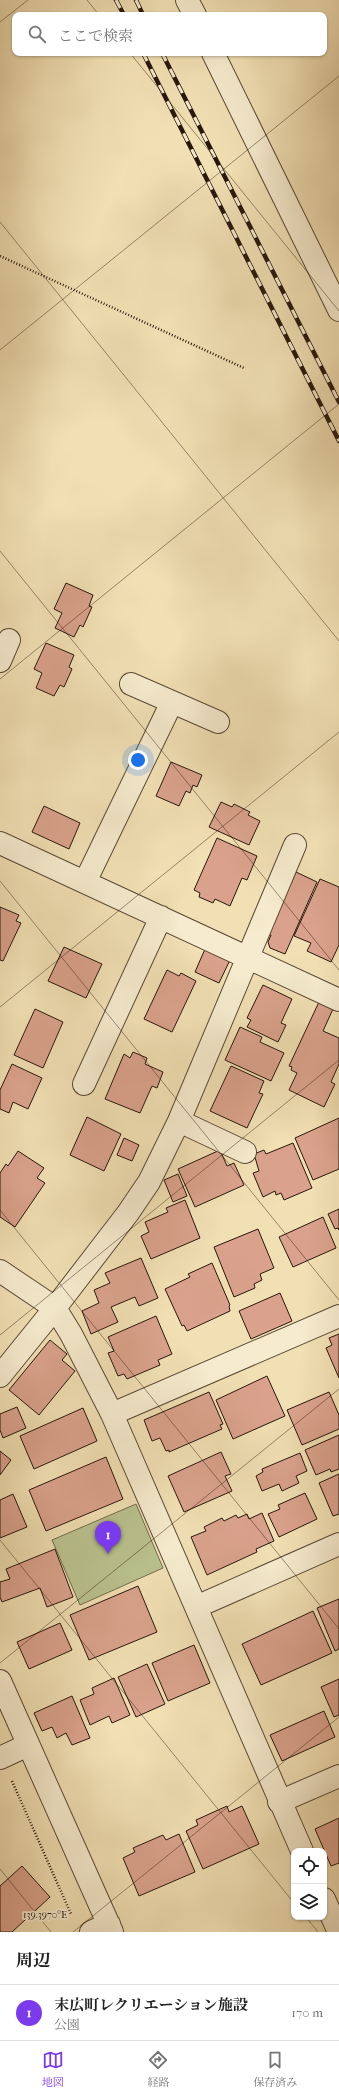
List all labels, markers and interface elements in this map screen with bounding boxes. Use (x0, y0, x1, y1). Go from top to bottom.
search box (12, 12, 327, 56)
icon: search (26, 23, 48, 45)
text: ここで検索 (58, 27, 133, 45)
your location (128, 750, 148, 770)
pin: 1 (95, 1521, 121, 1554)
map controls (291, 1848, 327, 1920)
button: locate (291, 1848, 327, 1884)
button: layers (291, 1884, 327, 1920)
text: 139.3970°E (23, 1909, 67, 1921)
text: 周辺 (16, 1950, 50, 1970)
text: 末広町レクリエーション施設 (54, 1996, 248, 2014)
text: 1 (27, 2005, 31, 2020)
text: 170 m (291, 2005, 323, 2020)
text: 公園 (54, 2017, 80, 2032)
tab: 地図 (42, 2049, 64, 2089)
tab: 経路 (147, 2049, 169, 2089)
tab: 保存済み (253, 2049, 297, 2089)

